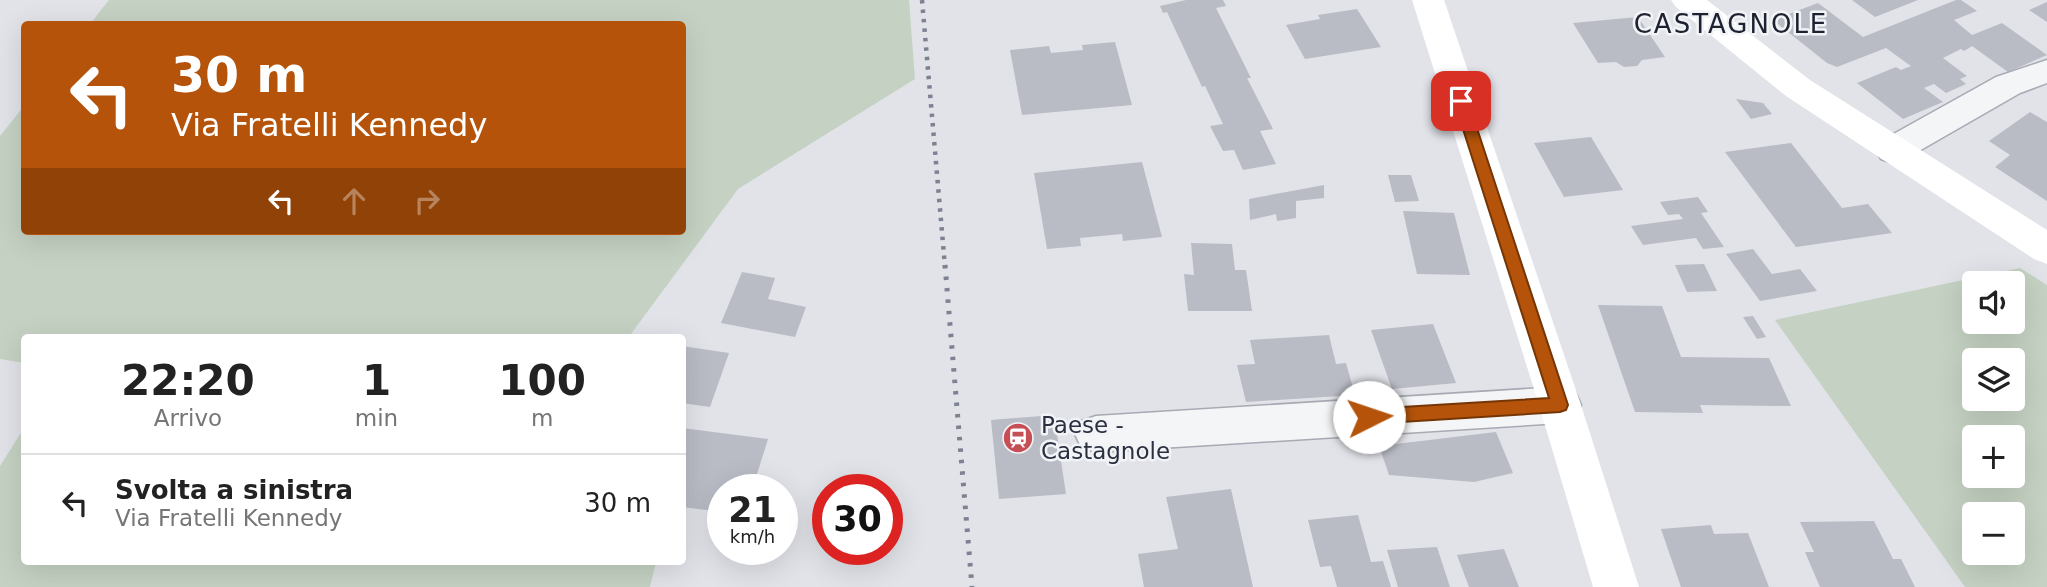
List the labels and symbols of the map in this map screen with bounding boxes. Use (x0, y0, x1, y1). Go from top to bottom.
district label: CASTAGNOLE (1634, 9, 1828, 39)
pin (1431, 71, 1491, 131)
position arrow (1332, 380, 1406, 454)
place label: Paese - Castagnole (1041, 412, 1170, 464)
station icon: Paese - Castagnole (1001, 421, 1035, 455)
speed limit sign: 30 (812, 474, 903, 565)

